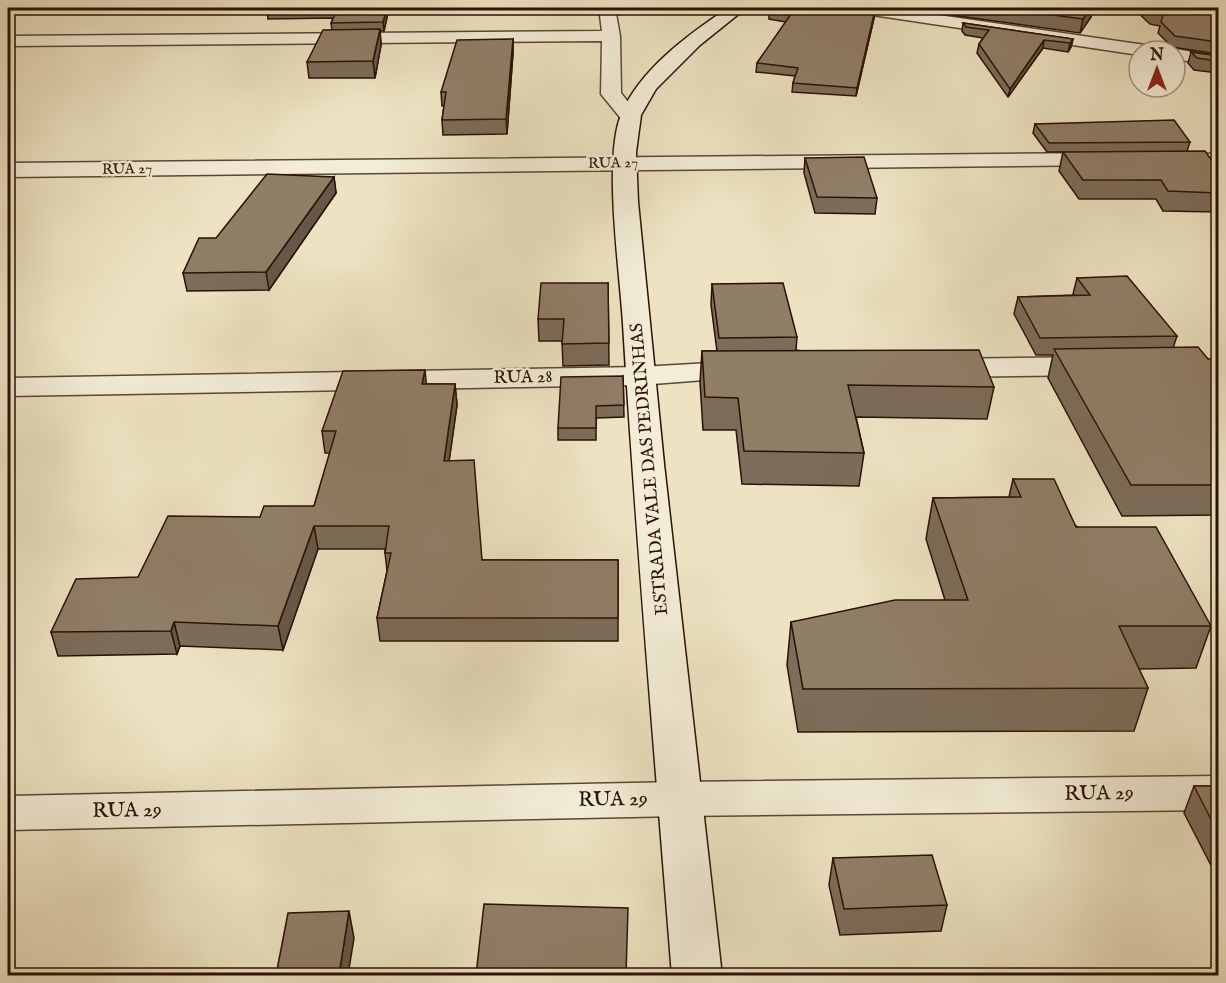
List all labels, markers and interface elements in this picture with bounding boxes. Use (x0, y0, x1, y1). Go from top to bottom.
north arrow (1127, 39, 1187, 99)
text: N (1149, 46, 1164, 66)
street label: RUA 27 (588, 153, 638, 173)
street label: RUA 27 (102, 159, 152, 179)
street label: ESTRADA VALE DAS PEDRINHAS (626, 322, 674, 616)
street label: RUA 28 (493, 366, 553, 390)
street label: RUA 29 (1064, 780, 1134, 808)
street label: RUA 29 (578, 786, 648, 814)
street label: RUA 29 (92, 797, 162, 825)

